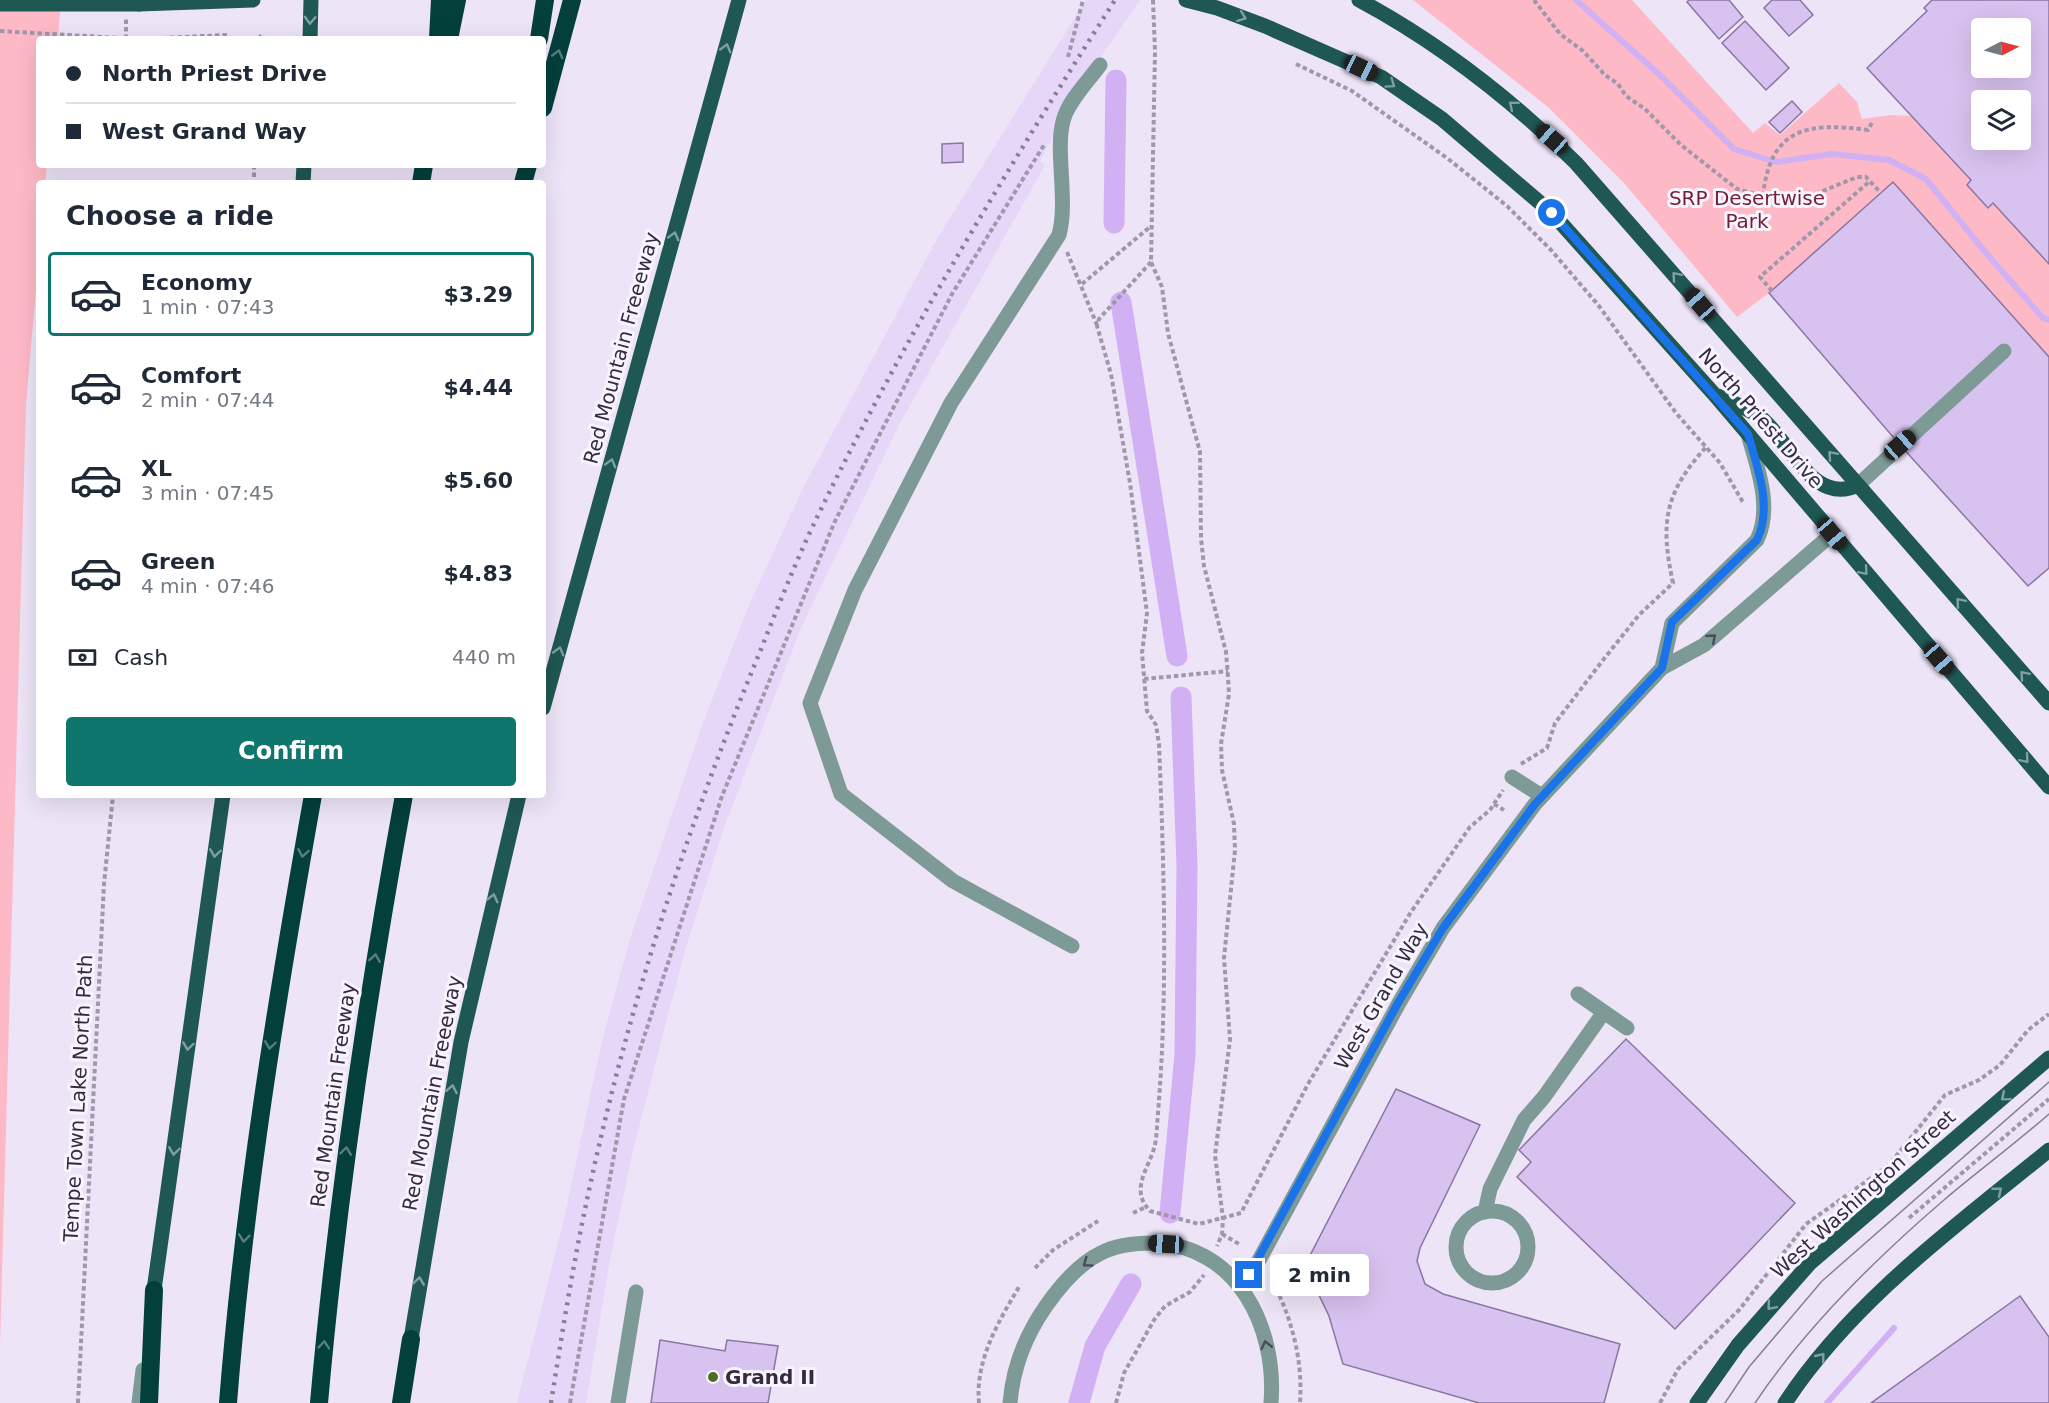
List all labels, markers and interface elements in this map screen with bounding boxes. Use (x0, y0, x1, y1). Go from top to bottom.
one-way arrow (1236, 10, 1247, 23)
one-way arrow (304, 15, 317, 24)
north arrow (1971, 18, 2031, 78)
map controls (1971, 18, 2031, 150)
one-way arrow (718, 43, 731, 53)
one-way arrow (550, 49, 563, 59)
car (1341, 52, 1381, 84)
text: North Priest Drive (102, 61, 327, 86)
one-way arrow (1384, 77, 1395, 88)
button: layers (1971, 90, 2031, 150)
one-way arrow (1509, 101, 1520, 112)
text: West Grand Way (102, 119, 307, 144)
car (1533, 120, 1571, 158)
park label: SRP Desertwise Park (1669, 186, 1825, 233)
route start (1538, 199, 1565, 226)
text: Choose a ride (66, 200, 274, 231)
street label: Red Mountain Freeeway (578, 229, 664, 467)
one-way arrow (667, 231, 679, 242)
icon: car (69, 267, 123, 321)
text: Economy (141, 270, 252, 295)
one-way arrow (1673, 272, 1684, 283)
text: $3.29 (443, 282, 513, 307)
car (1681, 285, 1719, 323)
text: 1 min · 07:43 (141, 295, 275, 319)
street label: North Priest Drive (1694, 343, 1828, 493)
icon: car (69, 360, 123, 414)
text: Comfort (141, 363, 241, 388)
text: $4.44 (443, 375, 513, 400)
text: 2 min · 07:44 (141, 388, 275, 412)
car (1881, 426, 1919, 464)
one-way arrow (1828, 451, 1839, 462)
icon: car (69, 453, 123, 507)
text: XL (141, 456, 172, 481)
one-way arrow (604, 459, 616, 469)
text: $5.60 (443, 468, 513, 493)
text: 3 min · 07:45 (141, 481, 275, 505)
car (1814, 514, 1850, 554)
icon: car (69, 546, 123, 600)
text: Green (141, 549, 215, 574)
text: $4.83 (443, 561, 513, 586)
one-way arrow (1856, 564, 1867, 575)
text: 4 min · 07:46 (141, 574, 275, 598)
one-way arrow (1957, 598, 1968, 609)
one-way arrow (1705, 634, 1716, 645)
car (1920, 640, 1958, 678)
icon: cash (66, 641, 99, 674)
text: Cash (114, 645, 168, 670)
text: 440 m (452, 645, 516, 669)
one-way arrow (552, 646, 564, 657)
one-way arrow (2020, 671, 2031, 681)
button: Confirm (66, 717, 516, 786)
one-way arrow (2018, 752, 2029, 763)
one-way arrow (210, 848, 222, 858)
one-way arrow (297, 848, 309, 857)
one-way arrow (485, 894, 498, 904)
street label: West Grand Way (1329, 918, 1433, 1074)
street label: Tempe Town Lake North Path (58, 954, 98, 1243)
one-way arrow (368, 954, 381, 964)
street label: Red Mountain Freeeway (397, 973, 467, 1213)
street label: Red Mountain Freeway (305, 981, 361, 1209)
one-way arrow (265, 1040, 277, 1050)
one-way arrow (183, 1041, 195, 1051)
one-way arrow (445, 1084, 458, 1094)
one-way arrow (2001, 1089, 2012, 1100)
street label: West Washington Street (1766, 1105, 1960, 1283)
one-way arrow (168, 1146, 180, 1156)
one-way arrow (340, 1146, 352, 1156)
one-way arrow (1991, 1188, 2002, 1199)
one-way arrow (239, 1234, 251, 1243)
car (1148, 1234, 1184, 1254)
callout: 2 min (1270, 1254, 1369, 1296)
one-way arrow (1083, 1256, 1094, 1267)
route end (1235, 1261, 1262, 1288)
text: 2 min (1288, 1263, 1351, 1287)
one-way arrow (413, 1277, 425, 1286)
one-way arrow (1767, 1299, 1778, 1310)
one-way arrow (317, 1340, 330, 1349)
one-way arrow (1261, 1340, 1274, 1350)
one-way arrow (1814, 1353, 1825, 1364)
place label: Grand II (725, 1365, 815, 1389)
marker: Grand II (706, 1370, 720, 1384)

